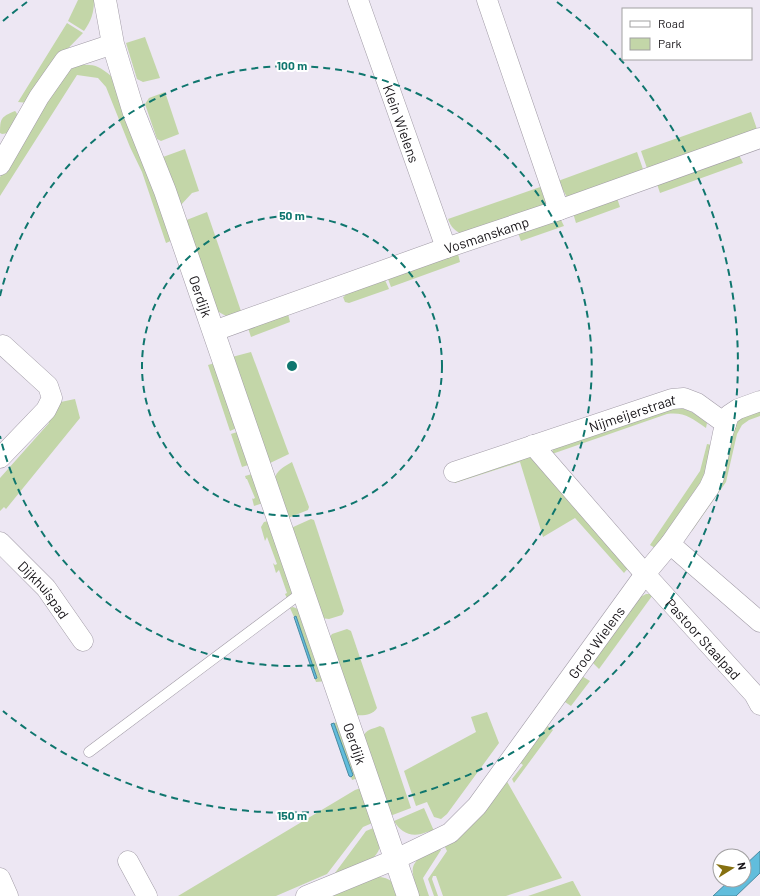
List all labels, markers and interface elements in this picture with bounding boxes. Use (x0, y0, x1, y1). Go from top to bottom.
legend (622, 8, 752, 60)
text: Road (658, 16, 685, 30)
text: Park (658, 36, 682, 50)
text: 100 m (277, 58, 307, 72)
street label: Klein Wielens (380, 82, 424, 165)
text: 50 m (279, 208, 305, 222)
street label: Vosmanskamp (442, 212, 531, 257)
street label: Oerdijk (186, 273, 216, 319)
centre of rings (285, 359, 299, 373)
street label: Nijmeijerstraat (586, 390, 676, 435)
street label: Dijkhuispad (15, 557, 73, 622)
street label: Pastoor Staalpad (662, 594, 745, 683)
street label: Groot Wielens (564, 602, 628, 681)
street label: Oerdijk (340, 720, 370, 766)
text: 150 m (277, 808, 307, 822)
north arrow (712, 848, 752, 888)
text: N (735, 861, 749, 871)

